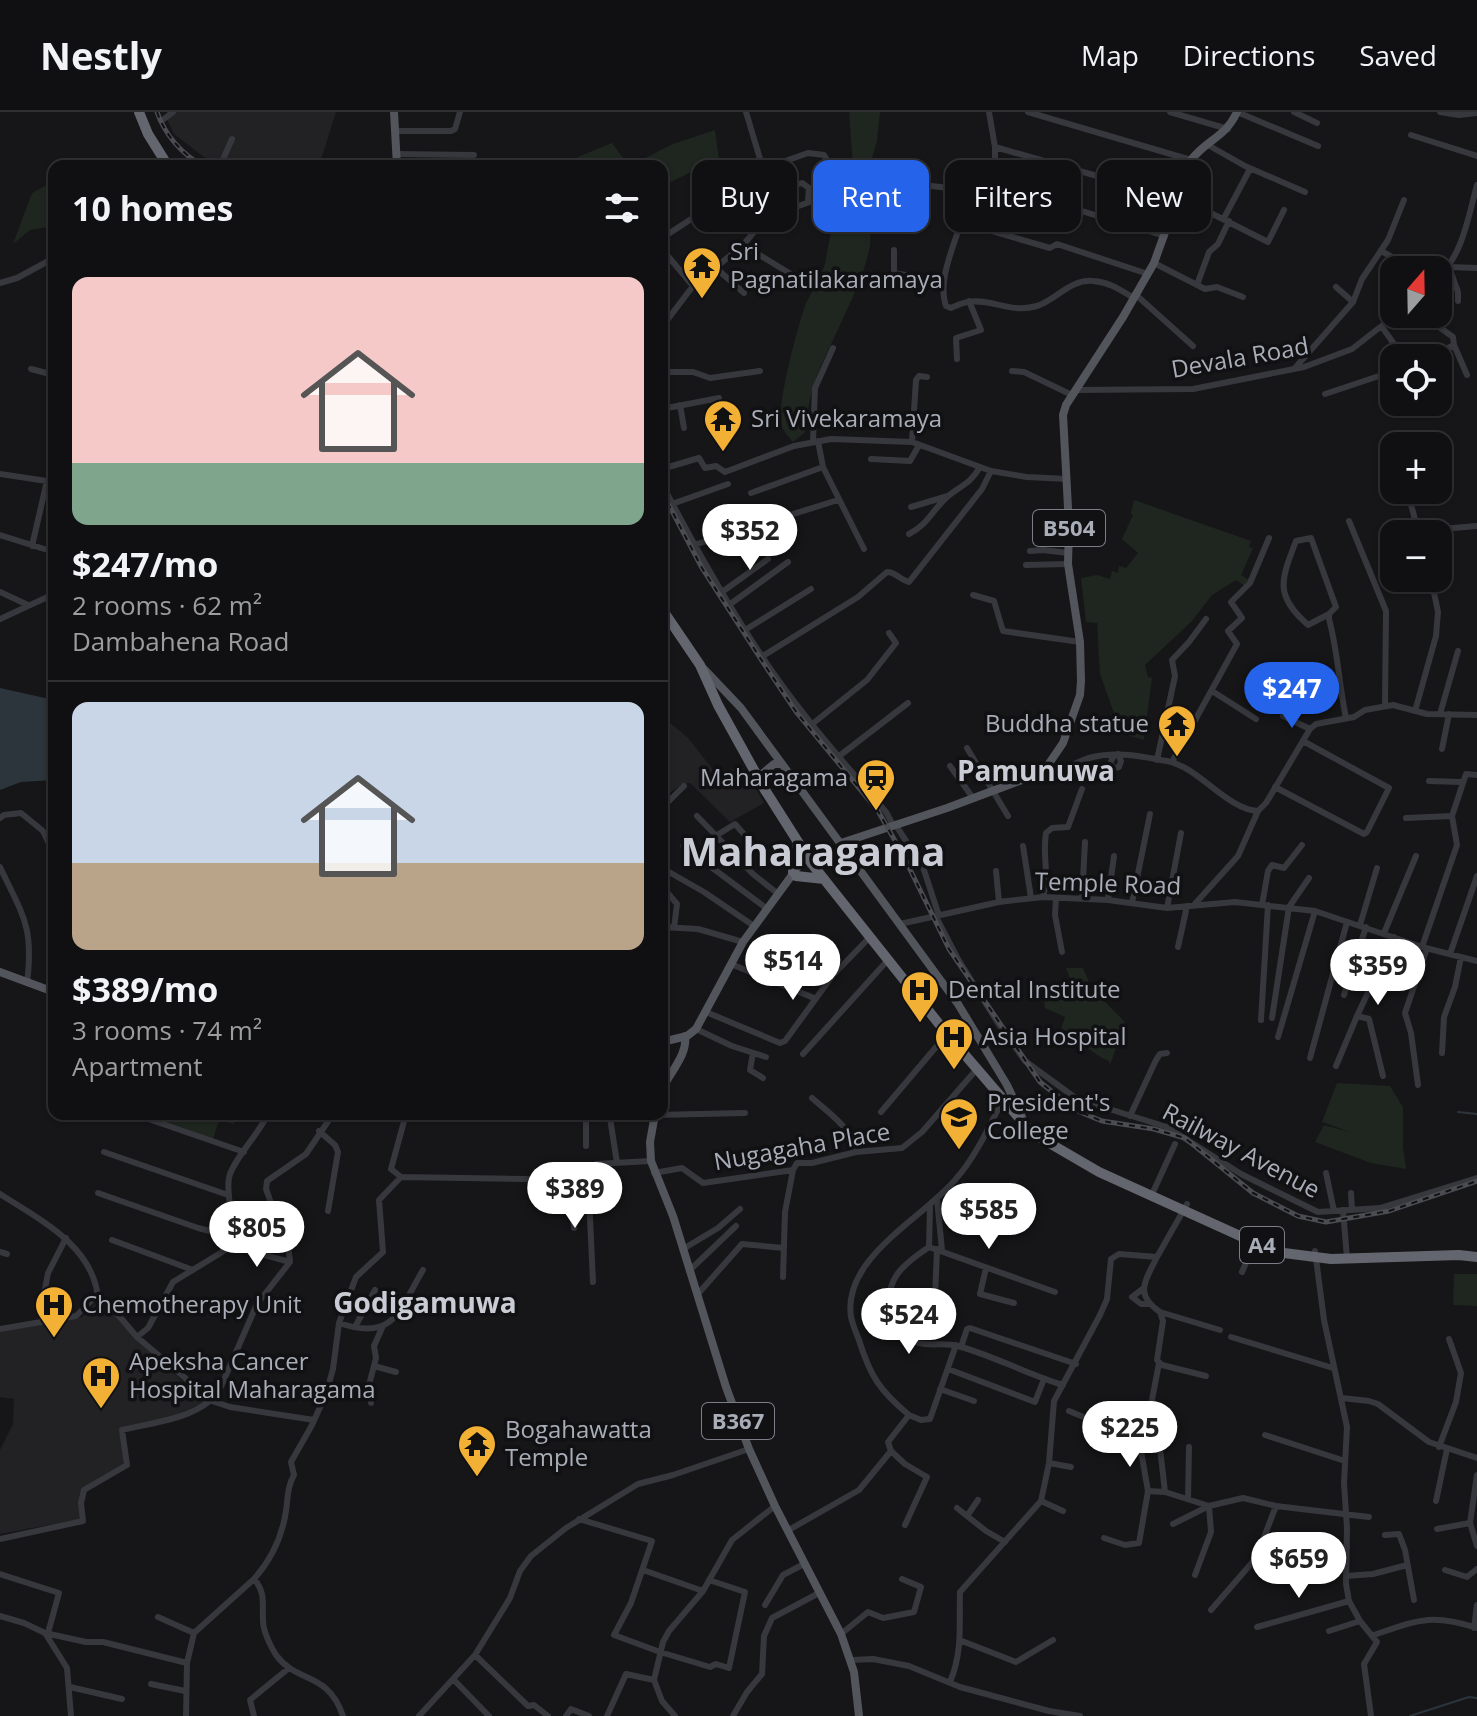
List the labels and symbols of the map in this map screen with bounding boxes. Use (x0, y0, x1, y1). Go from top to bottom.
place label: Sri Pagnatilakaramaya (730, 234, 943, 295)
temple icon: Sri Pagnatilakaramaya (681, 245, 723, 300)
north arrow (1380, 256, 1452, 328)
street label: Devala Road (1168, 328, 1311, 385)
temple icon: Sri Vivekaramaya (702, 398, 744, 453)
place label: Sri Vivekaramaya (751, 401, 942, 434)
pin: $352 (703, 504, 797, 572)
road number: B504 (1033, 510, 1105, 546)
pin: $247 (1245, 662, 1339, 730)
temple icon: Buddha statue (1156, 703, 1198, 758)
place label: Buddha statue (985, 706, 1149, 739)
district label: Pamunuwa (957, 751, 1115, 789)
station icon: Maharagama (855, 757, 897, 812)
place label: Maharagama (700, 760, 848, 793)
district label: Maharagama (681, 823, 945, 878)
street label: Temple Road (1034, 863, 1182, 902)
pin: $514 (746, 934, 840, 1002)
pin: $359 (1331, 939, 1425, 1007)
hospital icon: Dental Institute (899, 969, 941, 1024)
place label: Dental Institute (948, 972, 1121, 1005)
hospital icon: Asia Hospital (933, 1016, 975, 1071)
place label: Asia Hospital (982, 1019, 1127, 1052)
place label: President's College (987, 1085, 1110, 1146)
street label: Railway Avenue (1157, 1094, 1326, 1205)
school or university icon: President's College (938, 1096, 980, 1151)
street label: Nugagaha Place (711, 1114, 893, 1177)
pin: $389 (528, 1162, 622, 1230)
pin: $585 (942, 1183, 1036, 1251)
pin: $805 (210, 1201, 304, 1269)
road number: A4 (1240, 1227, 1284, 1263)
district label: Godigamuwa (333, 1283, 517, 1321)
hospital icon: Chemotherapy Unit (33, 1284, 75, 1339)
place label: Chemotherapy Unit (82, 1287, 302, 1320)
pin: $524 (862, 1288, 956, 1356)
place label: Apeksha Cancer Hospital Maharagama (129, 1344, 376, 1405)
hospital icon: Apeksha Cancer Hospital Maharagama (80, 1355, 122, 1410)
pin: $225 (1083, 1401, 1177, 1469)
road number: B367 (702, 1403, 774, 1439)
place label: Bogahawatta Temple (505, 1412, 652, 1473)
temple icon: Bogahawatta Temple (456, 1423, 498, 1478)
pin: $659 (1252, 1532, 1346, 1600)

